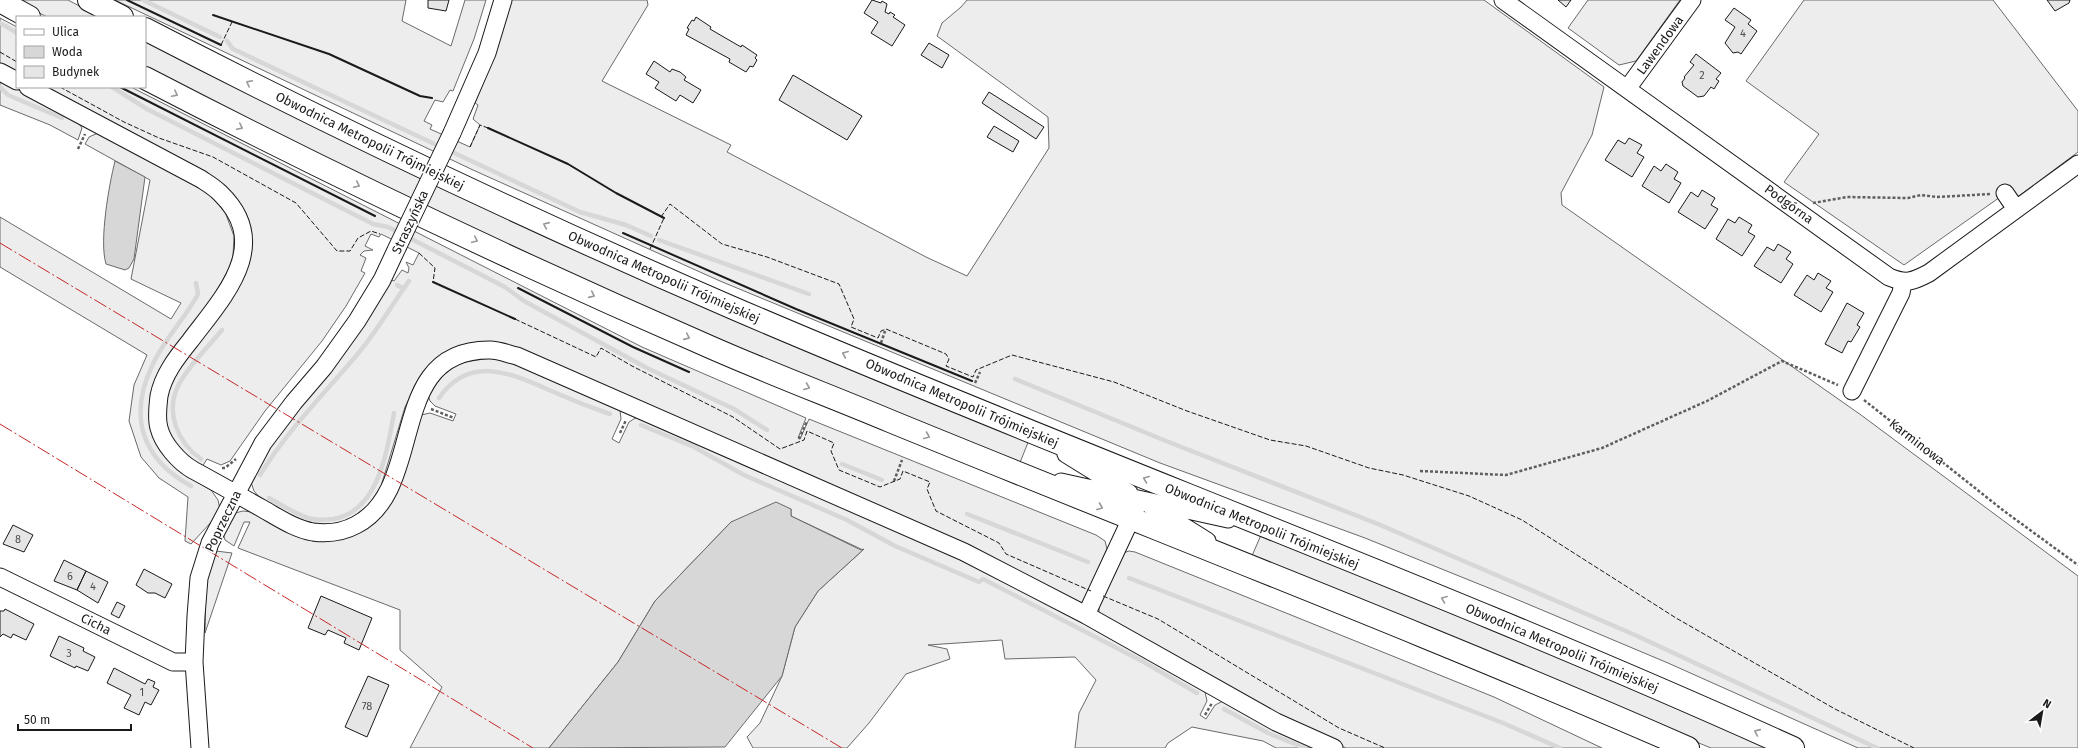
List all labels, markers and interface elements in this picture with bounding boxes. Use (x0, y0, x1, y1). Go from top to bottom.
street label: Lawendowa (1634, 13, 1686, 77)
legend (16, 16, 146, 88)
text: Ulica (52, 25, 79, 39)
house number: 4 (1740, 27, 1746, 40)
text: Woda (52, 45, 83, 59)
text: Budynek (52, 65, 100, 79)
house number: 2 (1699, 69, 1705, 82)
one-way arrow (246, 80, 254, 88)
one-way arrow (171, 89, 178, 97)
street label: Obwodnica Metropolii Trójmiejskiej (273, 89, 467, 193)
one-way arrow (236, 123, 243, 130)
one-way arrow (352, 180, 360, 188)
street label: Podgórna (1762, 181, 1816, 227)
street label: Straszyńska (389, 188, 431, 256)
one-way arrow (543, 222, 551, 230)
street label: Obwodnica Metropolii Trójmiejskiej (566, 228, 762, 326)
one-way arrow (470, 235, 478, 243)
one-way arrow (588, 290, 596, 298)
one-way arrow (683, 332, 691, 340)
one-way arrow (842, 351, 849, 359)
street label: Obwodnica Metropolii Trójmiejskiej (863, 355, 1061, 451)
one-way arrow (803, 382, 811, 390)
street label: Karminowa (1886, 416, 1948, 468)
one-way arrow (924, 432, 931, 440)
one-way arrow (1143, 476, 1151, 484)
street label: Obwodnica Metropolii Trójmiejskiej (1163, 480, 1361, 572)
street label: Poprzeczna (202, 488, 244, 554)
one-way arrow (1096, 502, 1103, 510)
house number: 8 (15, 533, 21, 546)
house number: 6 (67, 570, 73, 583)
house number: 4 (90, 580, 96, 593)
one-way arrow (1440, 596, 1447, 604)
street label: Obwodnica Metropolii Trójmiejskiej (1463, 600, 1661, 696)
street label: Cicha (78, 610, 114, 638)
house number: 3 (66, 647, 72, 660)
house number: 1 (140, 686, 144, 699)
north arrow (2022, 692, 2062, 732)
text: N (2040, 696, 2053, 711)
house number: 78 (362, 700, 372, 713)
scale bar (18, 706, 131, 732)
text: 50 m (24, 713, 50, 727)
one-way arrow (1754, 729, 1761, 737)

